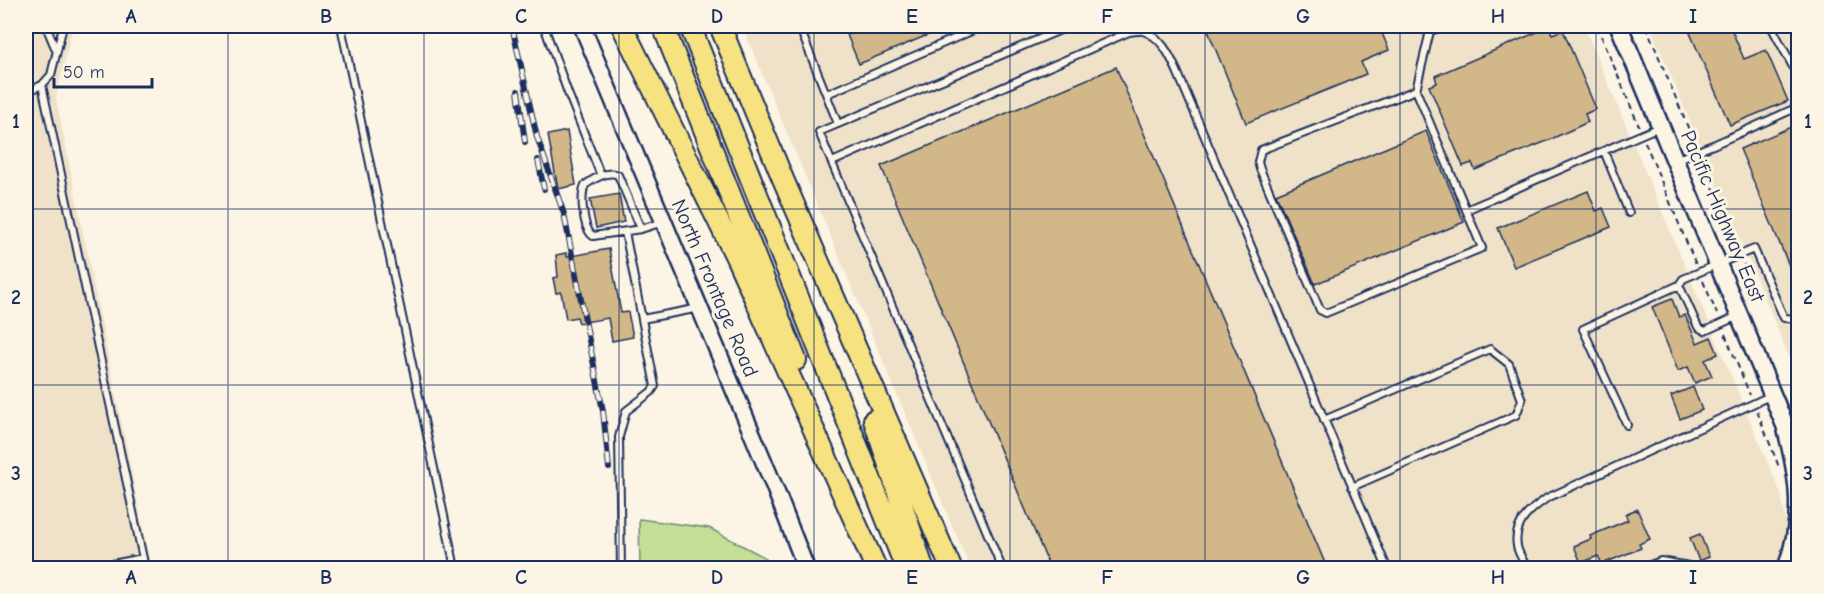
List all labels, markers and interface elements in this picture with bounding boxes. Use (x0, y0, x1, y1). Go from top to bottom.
text: A (125, 5, 137, 28)
text: B (320, 5, 332, 28)
text: C (515, 5, 527, 28)
text: D (711, 5, 723, 28)
text: E (906, 5, 918, 28)
text: F (1101, 5, 1113, 28)
text: G (1296, 5, 1310, 28)
text: H (1491, 5, 1505, 28)
text: I (1689, 5, 1697, 28)
scale bar (54, 51, 152, 89)
text: 50 m (63, 62, 105, 83)
text: 1 (12, 110, 20, 133)
text: 1 (1804, 110, 1812, 133)
street label: Pacific Highway East (1676, 126, 1770, 306)
street label: North Frontage Road (667, 196, 763, 380)
text: 2 (11, 286, 21, 309)
text: 2 (1803, 286, 1813, 309)
text: 3 (11, 462, 21, 485)
text: 3 (1803, 462, 1813, 485)
text: A (125, 566, 137, 589)
text: B (320, 566, 332, 589)
text: C (515, 566, 527, 589)
text: D (711, 566, 723, 589)
text: E (906, 566, 918, 589)
text: F (1101, 566, 1113, 589)
text: G (1296, 566, 1310, 589)
text: H (1491, 566, 1505, 589)
text: I (1689, 566, 1697, 589)

